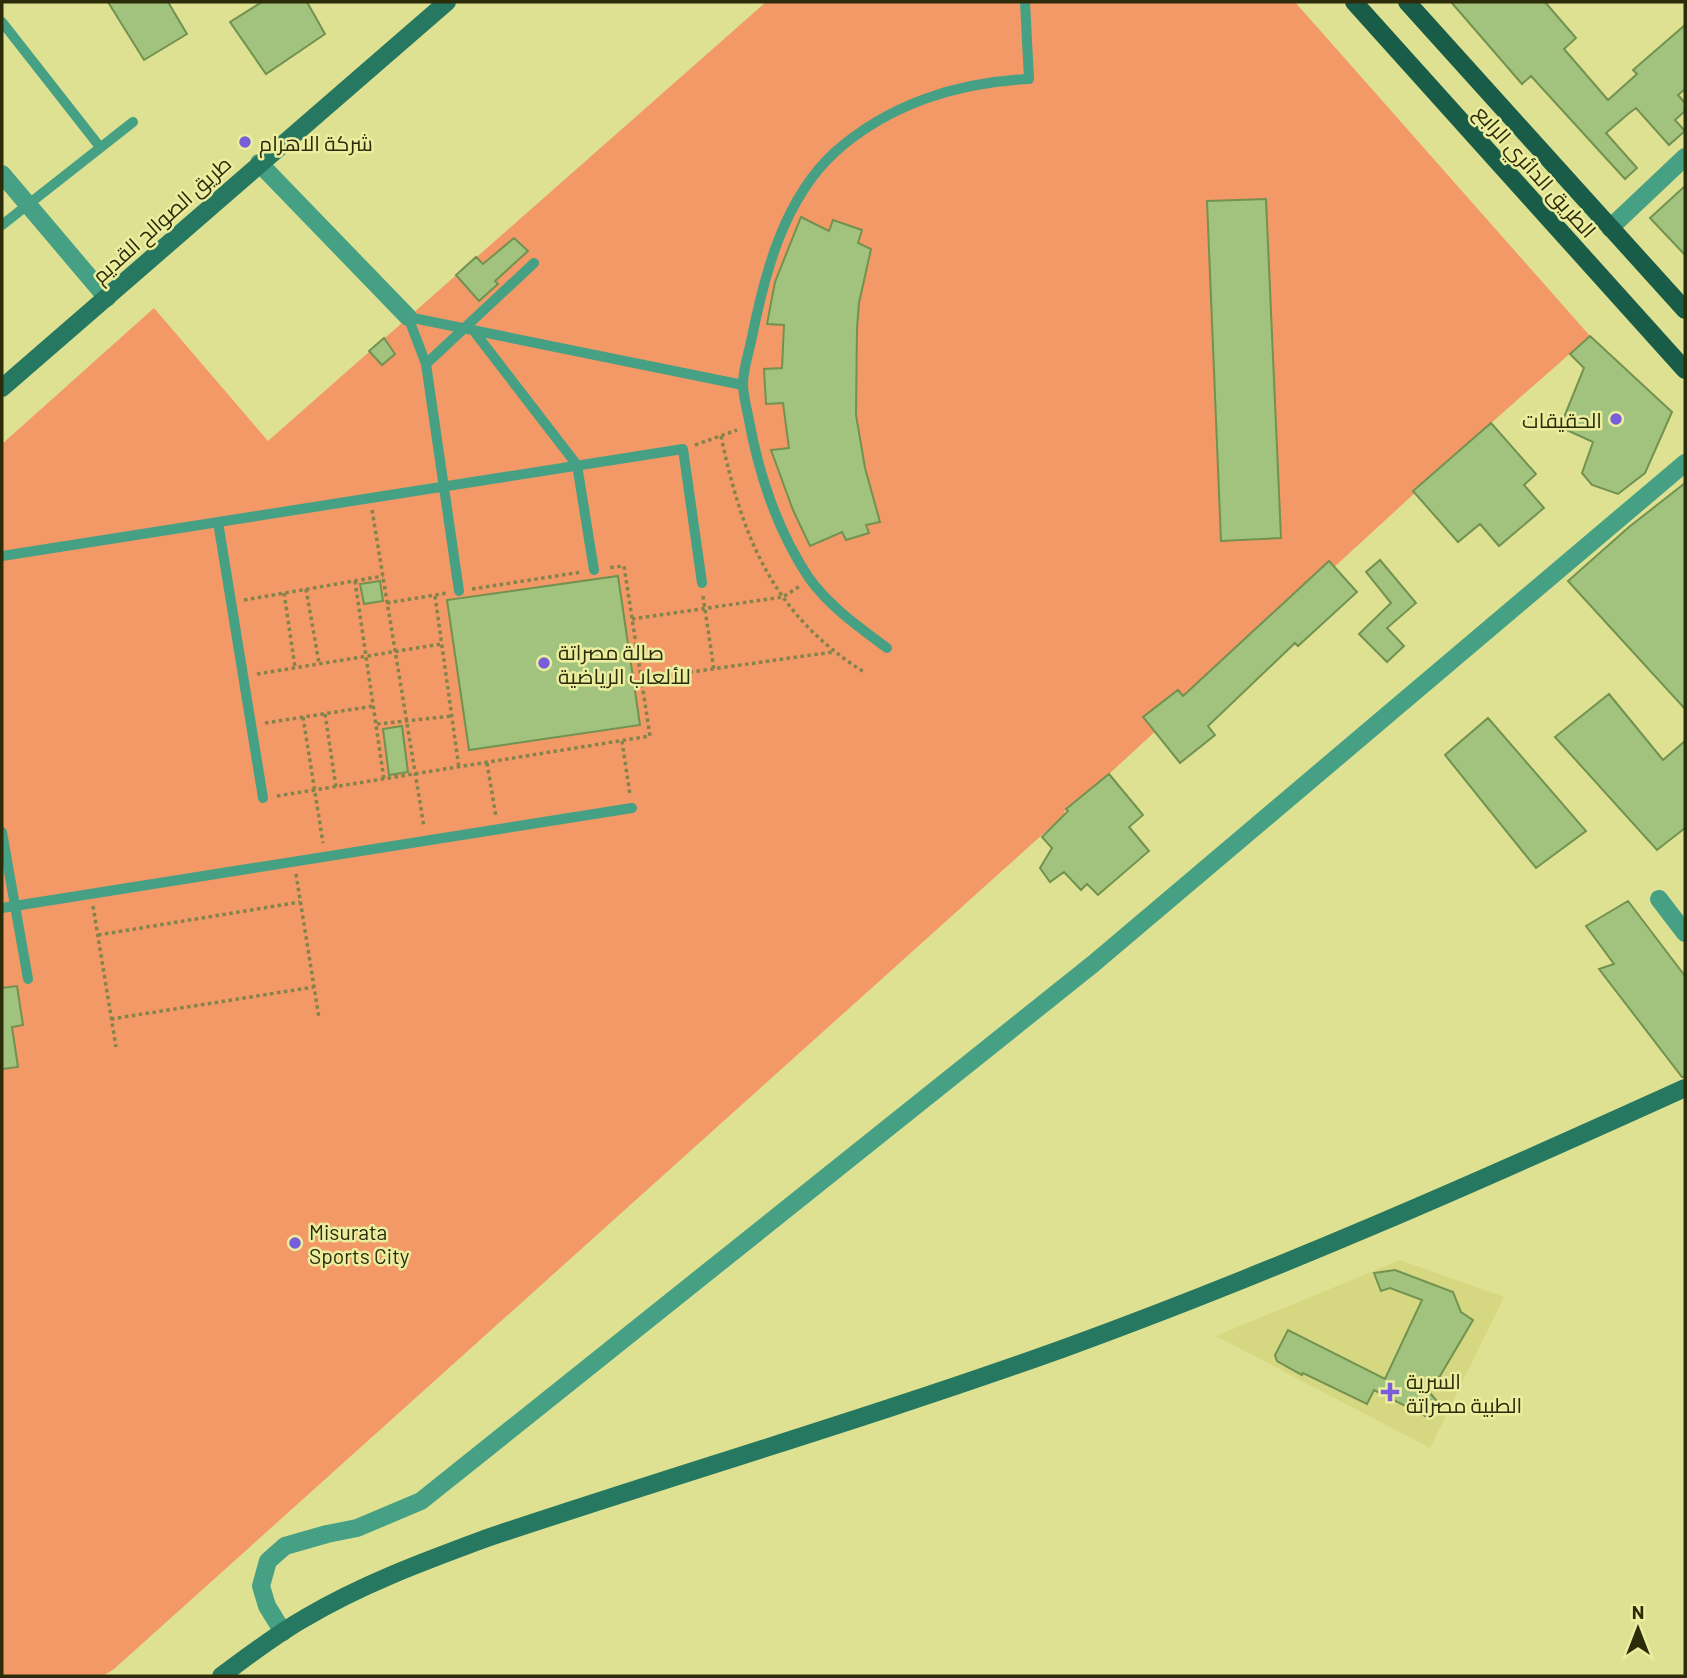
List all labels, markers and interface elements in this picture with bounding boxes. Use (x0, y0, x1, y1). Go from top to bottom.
street label: الطريق الدائري الرابع (1466, 100, 1602, 246)
place label: شركة الاهرام (259, 130, 373, 158)
marker: شركة الاهرام (237, 134, 253, 150)
street label: طريق الصوالح القديم (86, 150, 238, 290)
place label: الحقيقات (1522, 407, 1602, 432)
marker: الحقيقات (1608, 411, 1624, 427)
place label: صالة مصراتة للألعاب الرياضية (558, 639, 691, 689)
marker: صالة مصراتة للألعاب الرياضية (536, 655, 552, 671)
place label: Misurata Sports City (309, 1219, 410, 1268)
marker: Misurata Sports City (287, 1235, 303, 1251)
place label: السرية الطبية مصراتة (1406, 1368, 1522, 1418)
marker: السرية الطبية مصراتة (1380, 1382, 1400, 1402)
north arrow (1603, 1594, 1673, 1664)
text: N (1632, 1600, 1644, 1623)

